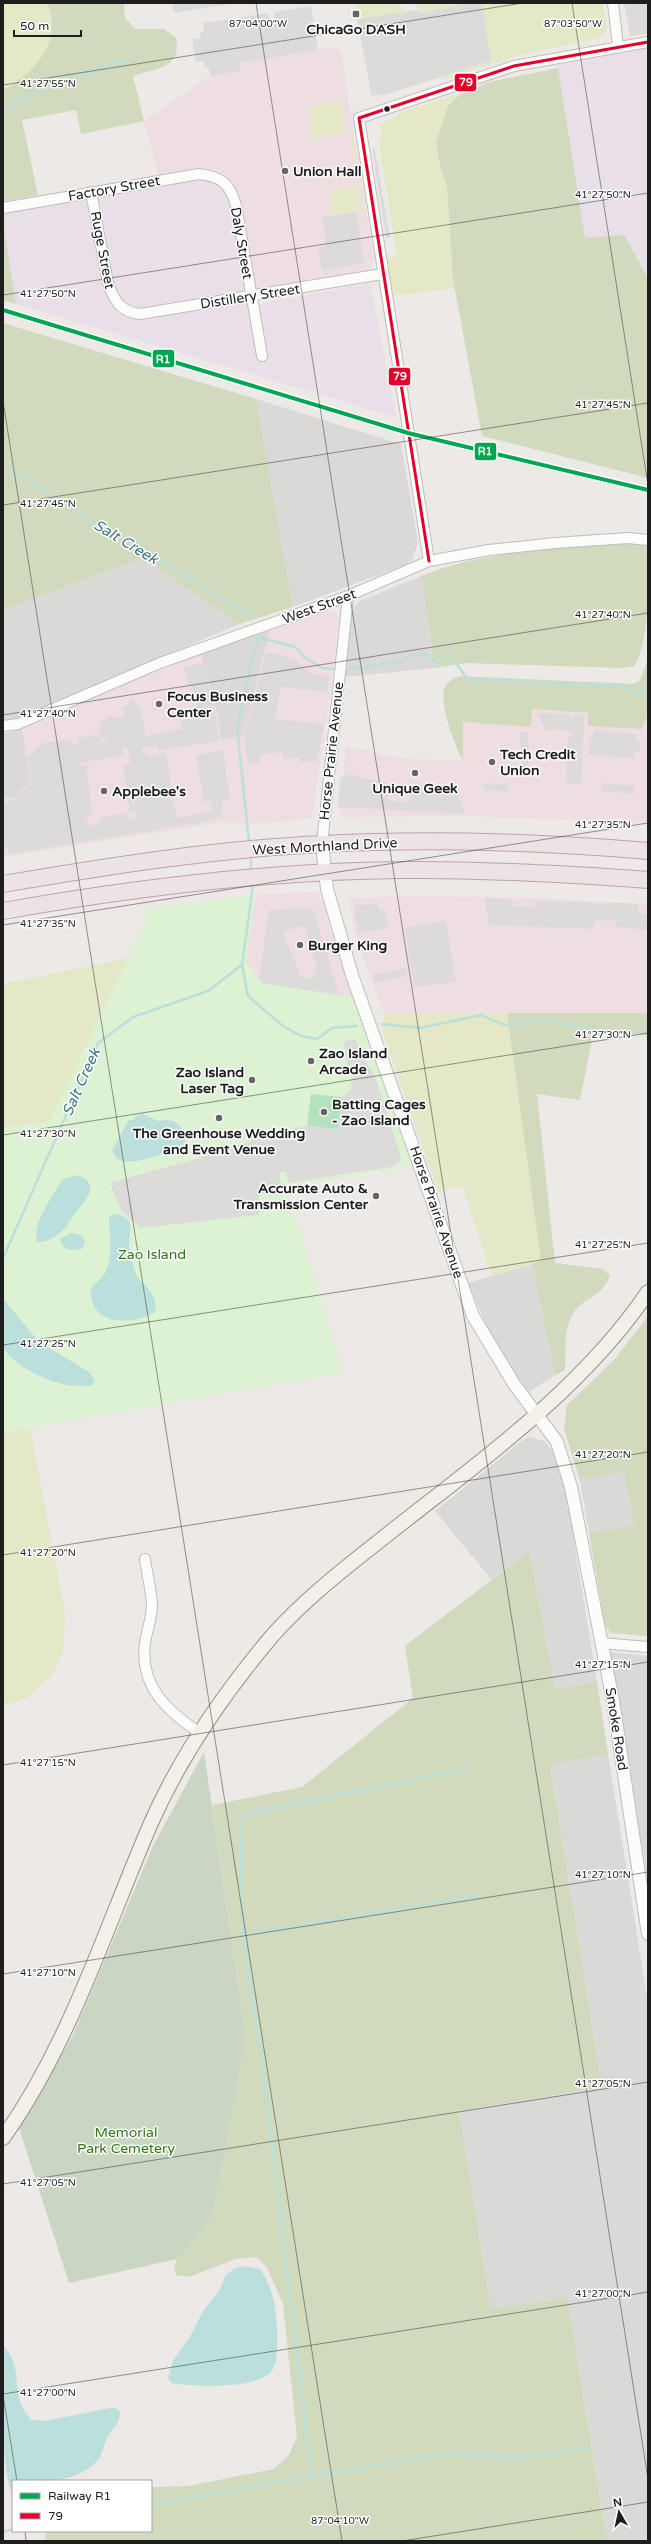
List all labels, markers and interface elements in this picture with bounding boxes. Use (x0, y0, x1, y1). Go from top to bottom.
marker: ChicaGo DASH (351, 9, 361, 19)
scale bar (14, 12, 81, 38)
text: 87°04'00"W (229, 18, 287, 30)
text: 87°03'50"W (544, 18, 602, 30)
text: 50 m (20, 19, 49, 33)
place label: ChicaGo DASH (306, 21, 406, 38)
line badge: 79 (454, 73, 477, 92)
text: 79 (459, 76, 473, 89)
text: 41°27'55"N (20, 78, 76, 90)
unlabelled marker (382, 104, 392, 114)
place label: Union Hall (293, 163, 361, 180)
marker: Union Hall (280, 166, 290, 176)
street label: Factory Street (67, 172, 162, 205)
text: 41°27'50"N (575, 189, 631, 201)
street label: Daly Street (227, 206, 256, 281)
street label: Ruge Street (87, 210, 119, 291)
street label: Distillery Street (199, 280, 302, 313)
text: 41°27'50"N (20, 288, 76, 300)
line badge: R1 (152, 349, 175, 368)
text: R1 (156, 353, 170, 366)
line badge: 79 (388, 367, 411, 386)
text: 79 (393, 370, 407, 383)
text: 41°27'45"N (575, 399, 631, 411)
line badge: R1 (474, 442, 497, 461)
text: R1 (478, 445, 492, 458)
text: 41°27'45"N (20, 498, 76, 510)
water label: Salt Creek (90, 516, 163, 569)
street label: West Street (280, 585, 359, 628)
text: 41°27'40"N (575, 609, 631, 621)
street label: Horse Prairie Avenue (316, 681, 347, 821)
place label: Focus Business Center (167, 688, 268, 721)
marker: Focus Business Center (154, 699, 164, 709)
text: 41°27'40"N (20, 708, 76, 720)
place label: Tech Credit Union (499, 746, 576, 779)
marker: Tech Credit Union (487, 757, 497, 767)
marker: Unique Geek (410, 768, 420, 778)
place label: Unique Geek (372, 780, 458, 797)
place label: Applebee's (112, 783, 186, 800)
marker: Applebee's (99, 786, 109, 796)
text: 41°27'35"N (575, 819, 631, 831)
street label: West Morthland Drive (252, 834, 398, 859)
text: 41°27'35"N (20, 918, 76, 930)
place label: Burger King (308, 937, 387, 954)
marker: Burger King (295, 940, 305, 950)
text: 41°27'30"N (575, 1029, 631, 1041)
water label: Salt Creek (58, 1044, 105, 1119)
place label: Zao Island Arcade (319, 1045, 387, 1078)
marker: Zao Island Arcade (306, 1056, 316, 1066)
place label: Zao Island Laser Tag (176, 1064, 244, 1097)
marker: Zao Island Laser Tag (247, 1075, 257, 1085)
place label: Batting Cages - Zao Island (332, 1096, 426, 1129)
marker: Batting Cages - Zao Island (319, 1107, 329, 1117)
marker: The Greenhouse Wedding and Event Venue (214, 1113, 224, 1123)
place label: The Greenhouse Wedding and Event Venue (132, 1125, 305, 1158)
text: 41°27'30"N (20, 1128, 76, 1140)
street label: Horse Prairie Avenue (406, 1144, 467, 1281)
place label: Accurate Auto & Transmission Center (233, 1180, 369, 1213)
marker: Accurate Auto & Transmission Center (371, 1191, 381, 1201)
text: 41°27'25"N (575, 1239, 631, 1251)
park label: Zao Island (118, 1246, 186, 1263)
text: 41°27'25"N (20, 1338, 76, 1350)
text: 41°27'20"N (575, 1449, 631, 1461)
text: 41°27'20"N (20, 1547, 76, 1559)
text: 41°27'15"N (575, 1659, 631, 1671)
street label: Smoke Road (602, 1686, 631, 1772)
text: 41°27'15"N (20, 1757, 76, 1769)
text: 41°27'10"N (575, 1869, 631, 1881)
text: 41°27'10"N (20, 1967, 76, 1979)
text: 41°27'05"N (575, 2078, 631, 2090)
park label: Memorial Park Cemetery (77, 2124, 175, 2157)
text: 41°27'05"N (20, 2177, 76, 2189)
text: 41°27'00"N (575, 2288, 631, 2300)
text: 41°27'00"N (20, 2387, 76, 2399)
legend (12, 2480, 152, 2532)
text: Railway R1 (48, 2489, 111, 2503)
north arrow (599, 2492, 639, 2532)
text: N (612, 2496, 623, 2510)
text: 79 (48, 2509, 63, 2523)
text: 87°04'10"W (311, 2515, 369, 2527)

